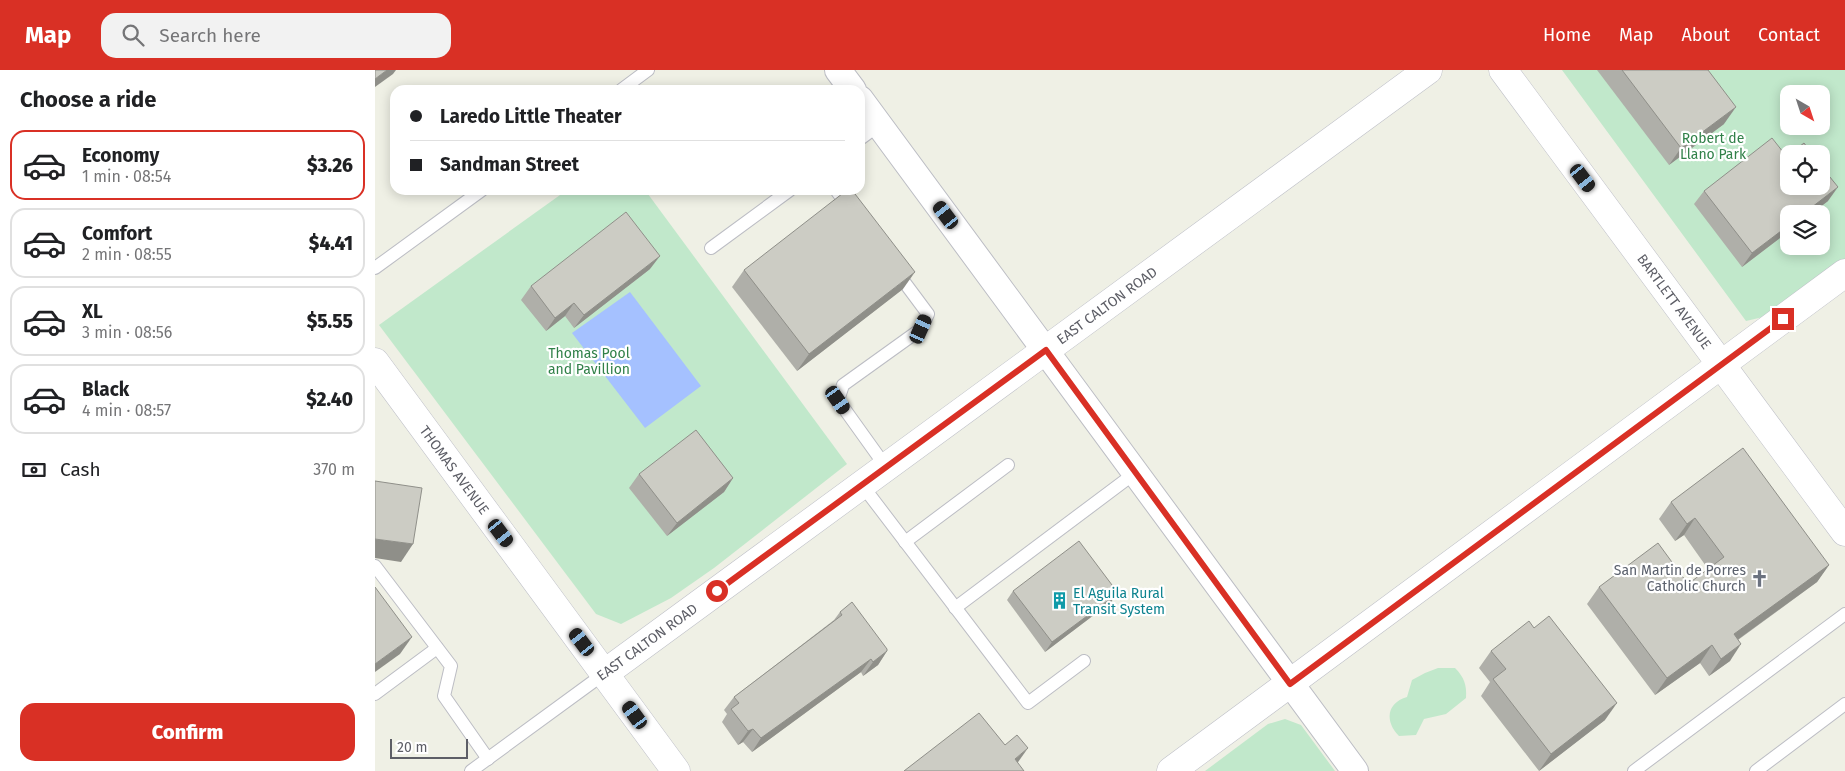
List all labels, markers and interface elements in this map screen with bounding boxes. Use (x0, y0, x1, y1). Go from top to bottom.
search box (101, 13, 451, 58)
text: Map (25, 21, 71, 49)
icon: search (119, 21, 147, 49)
text: Search here (159, 24, 261, 47)
text: Home (1543, 24, 1591, 46)
text: Map (1619, 24, 1653, 46)
text: About (1681, 24, 1730, 46)
text: Contact (1758, 24, 1820, 46)
north arrow (1780, 85, 1830, 135)
map controls (1780, 85, 1830, 255)
text: Choose a ride (20, 86, 156, 113)
text: Laredo Little Theater (440, 105, 622, 128)
park label: Robert de Llano Park (1680, 130, 1747, 163)
icon: car (22, 143, 67, 188)
text: Economy (82, 144, 159, 167)
button: locate (1780, 145, 1830, 195)
text: Sandman Street (440, 153, 579, 176)
text: $3.26 (307, 154, 353, 177)
car (1567, 162, 1598, 194)
text: 1 min · 08:54 (82, 167, 171, 186)
car (930, 199, 961, 231)
button: layers (1780, 205, 1830, 255)
icon: car (22, 221, 67, 266)
text: Comfort (82, 222, 152, 245)
text: $4.41 (309, 232, 353, 255)
text: 2 min · 08:55 (82, 245, 172, 264)
street label: BARTLETT AVENUE (1633, 251, 1715, 353)
street label: EAST CALTON ROAD (1054, 263, 1161, 348)
icon: car (22, 299, 67, 344)
text: XL (82, 300, 103, 323)
route end (1772, 308, 1794, 330)
text: $5.55 (307, 310, 353, 333)
car (908, 312, 933, 346)
text: 3 min · 08:56 (82, 323, 172, 342)
park label: Thomas Pool and Pavillion (548, 345, 630, 378)
icon: car (22, 377, 67, 422)
text: Black (82, 378, 129, 401)
car (823, 383, 852, 417)
text: $2.40 (306, 388, 353, 411)
text: 4 min · 08:57 (82, 401, 171, 420)
street label: THOMAS AVENUE (416, 422, 492, 518)
icon: cash (20, 456, 48, 484)
text: Cash (60, 458, 101, 481)
text: 370 m (313, 460, 355, 479)
car (485, 517, 516, 549)
place label: San Martin de Porres Catholic Church (1614, 562, 1746, 595)
church icon: San Martin de Porres Catholic Church (1750, 568, 1770, 588)
route start (706, 580, 728, 602)
place label: El Aguila Rural Transit System (1073, 585, 1165, 618)
building icon: El Aguila Rural Transit System (1049, 591, 1069, 611)
street label: EAST CALTON ROAD (594, 600, 701, 685)
car (566, 626, 597, 658)
car (620, 698, 649, 732)
button: Confirm (20, 703, 355, 761)
scale bar (390, 736, 467, 759)
text: 20 m (397, 739, 427, 756)

